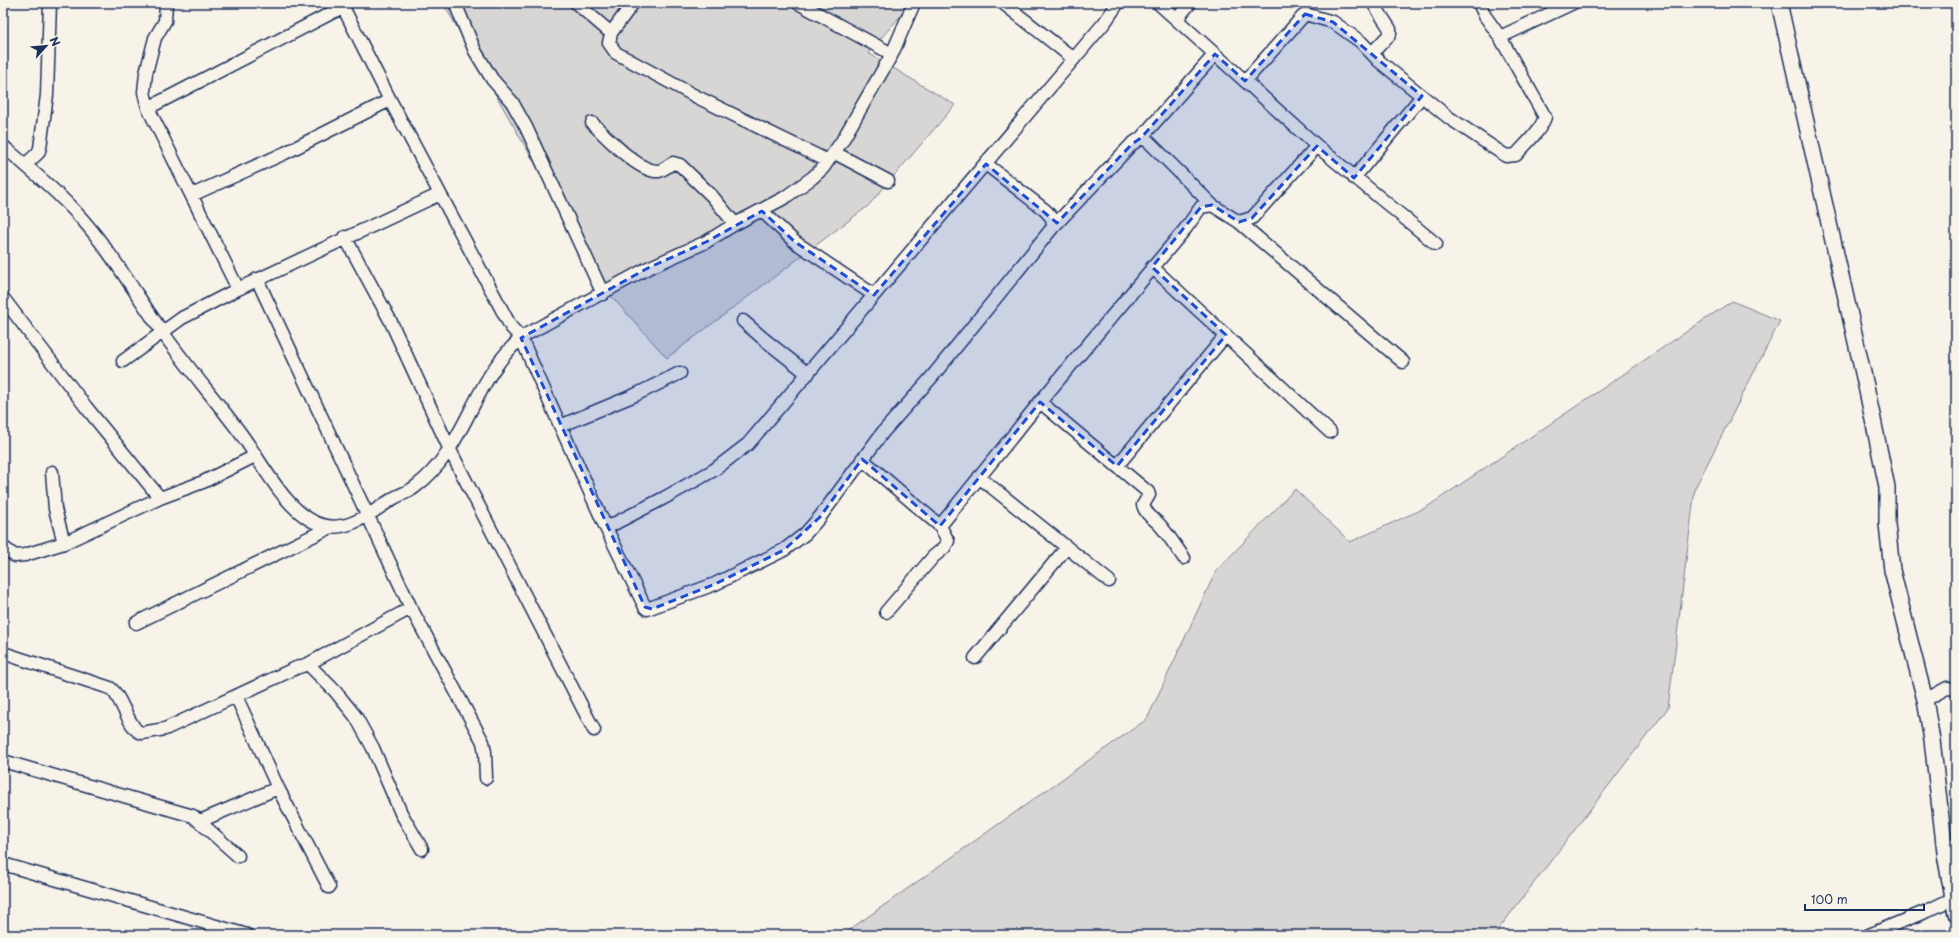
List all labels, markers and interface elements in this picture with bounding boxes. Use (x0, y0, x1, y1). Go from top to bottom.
north arrow (26, 26, 66, 66)
text: N (46, 33, 65, 49)
scale bar (1805, 886, 1924, 912)
text: 100 m (1811, 890, 1848, 908)

